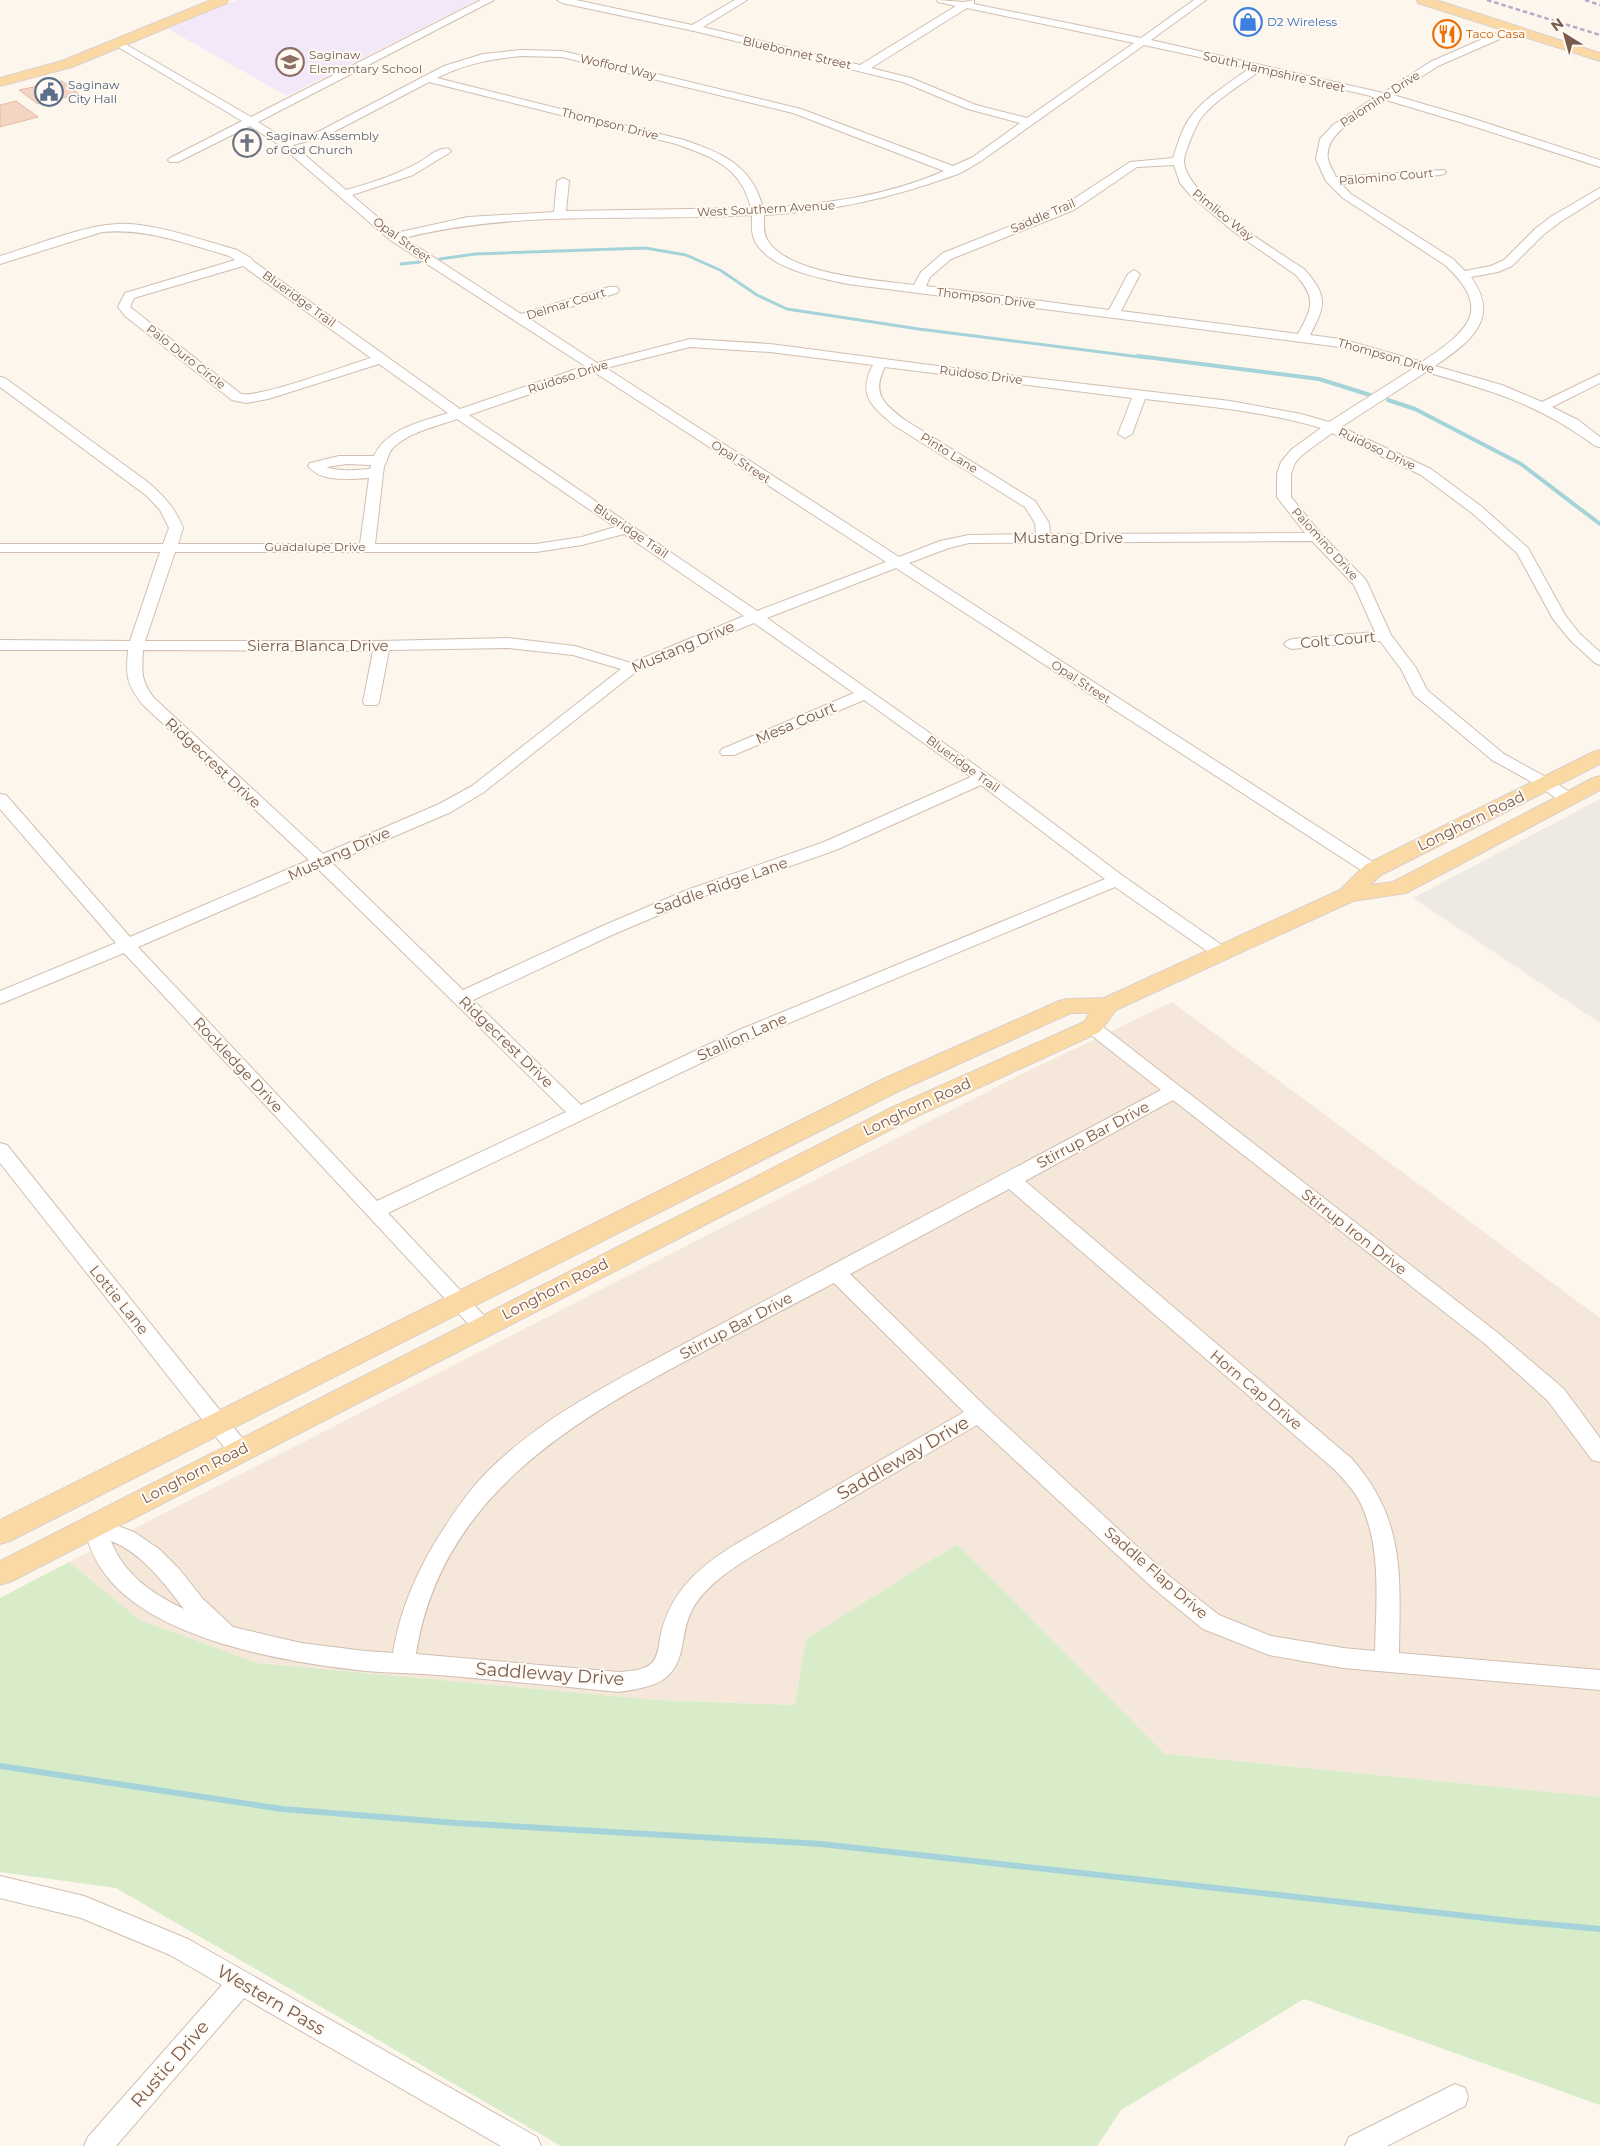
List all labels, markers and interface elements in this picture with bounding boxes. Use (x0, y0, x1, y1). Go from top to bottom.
shop icon: D2 Wireless (1233, 7, 1263, 37)
north arrow (1540, 10, 1590, 60)
place label: D2 Wireless (1267, 14, 1337, 29)
text: N (1547, 14, 1567, 35)
restaurant icon: Taco Casa (1432, 19, 1462, 49)
place label: Taco Casa (1466, 26, 1525, 41)
street label: Bluebonnet Street (741, 33, 853, 72)
school or university icon: Saginaw Elementary School (275, 47, 305, 77)
place label: Saginaw Elementary School (309, 47, 422, 76)
street label: South Hampshire Street (1202, 48, 1347, 95)
street label: Wofford Way (579, 50, 658, 83)
street label: Palomino Drive (1337, 67, 1423, 130)
public building icon: Saginaw City Hall (34, 77, 64, 107)
place label: Saginaw City Hall (68, 77, 120, 106)
street label: Thompson Drive (560, 104, 660, 143)
church icon: Saginaw Assembly of God Church (232, 128, 262, 158)
place label: Saginaw Assembly of God Church (266, 128, 379, 157)
street label: Palomino Court (1338, 165, 1434, 188)
street label: Pimlico Way (1190, 185, 1257, 244)
street label: Saddle Trail (1008, 195, 1077, 236)
street label: West Southern Avenue (697, 197, 835, 220)
street label: Opal Street (370, 214, 434, 266)
street label: Blueridge Trail (260, 267, 339, 330)
street label: Delmar Court (525, 284, 607, 323)
street label: Thompson Drive (936, 284, 1036, 311)
street label: Palo Duro Circle (144, 321, 229, 392)
street label: Thompson Drive (1336, 335, 1436, 376)
street label: Ruidoso Drive (526, 356, 610, 397)
street label: Ruidoso Drive (939, 362, 1023, 387)
street label: Ruidoso Drive (1336, 424, 1418, 473)
street label: Pinto Lane (918, 429, 981, 476)
street label: Opal Street (709, 437, 774, 486)
street label: Blueridge Trail (591, 500, 671, 561)
street label: Palomino Drive (1289, 504, 1362, 583)
street label: Mustang Drive (1013, 528, 1123, 547)
street label: Guadalupe Drive (265, 539, 365, 554)
street label: Mustang Drive (628, 616, 737, 677)
street label: Colt Court (1299, 627, 1377, 652)
street label: Sierra Blanca Drive (247, 636, 389, 655)
street label: Opal Street (1049, 657, 1114, 706)
street label: Mesa Court (753, 697, 839, 748)
street label: Ridgecrest Drive (161, 713, 265, 812)
street label: Blueridge Trail (924, 732, 1003, 795)
street label: Longhorn Road (1414, 786, 1528, 855)
street label: Mustang Drive (285, 822, 393, 885)
street label: Saddle Ridge Lane (651, 853, 790, 919)
street label: Ridgecrest Drive (455, 992, 558, 1092)
street label: Stallion Lane (694, 1008, 790, 1065)
street label: Rockledge Drive (189, 1013, 287, 1116)
street label: Longhorn Road (860, 1073, 974, 1140)
street label: Stirrup Bar Drive (1033, 1097, 1152, 1172)
street label: Stirrup Iron Drive (1298, 1185, 1411, 1279)
street label: Longhorn Road (498, 1253, 611, 1324)
street label: Lottie Lane (86, 1261, 153, 1338)
street label: Stirrup Bar Drive (676, 1288, 795, 1363)
street label: Horn Cap Drive (1206, 1346, 1306, 1434)
street label: Saddleway Drive (833, 1411, 973, 1505)
street label: Longhorn Road (138, 1437, 251, 1508)
street label: Saddle Flap Drive (1101, 1522, 1212, 1623)
street label: Saddleway Drive (475, 1658, 625, 1690)
street label: Western Pass (213, 1960, 329, 2040)
street label: Rustic Drive (126, 2016, 214, 2112)

